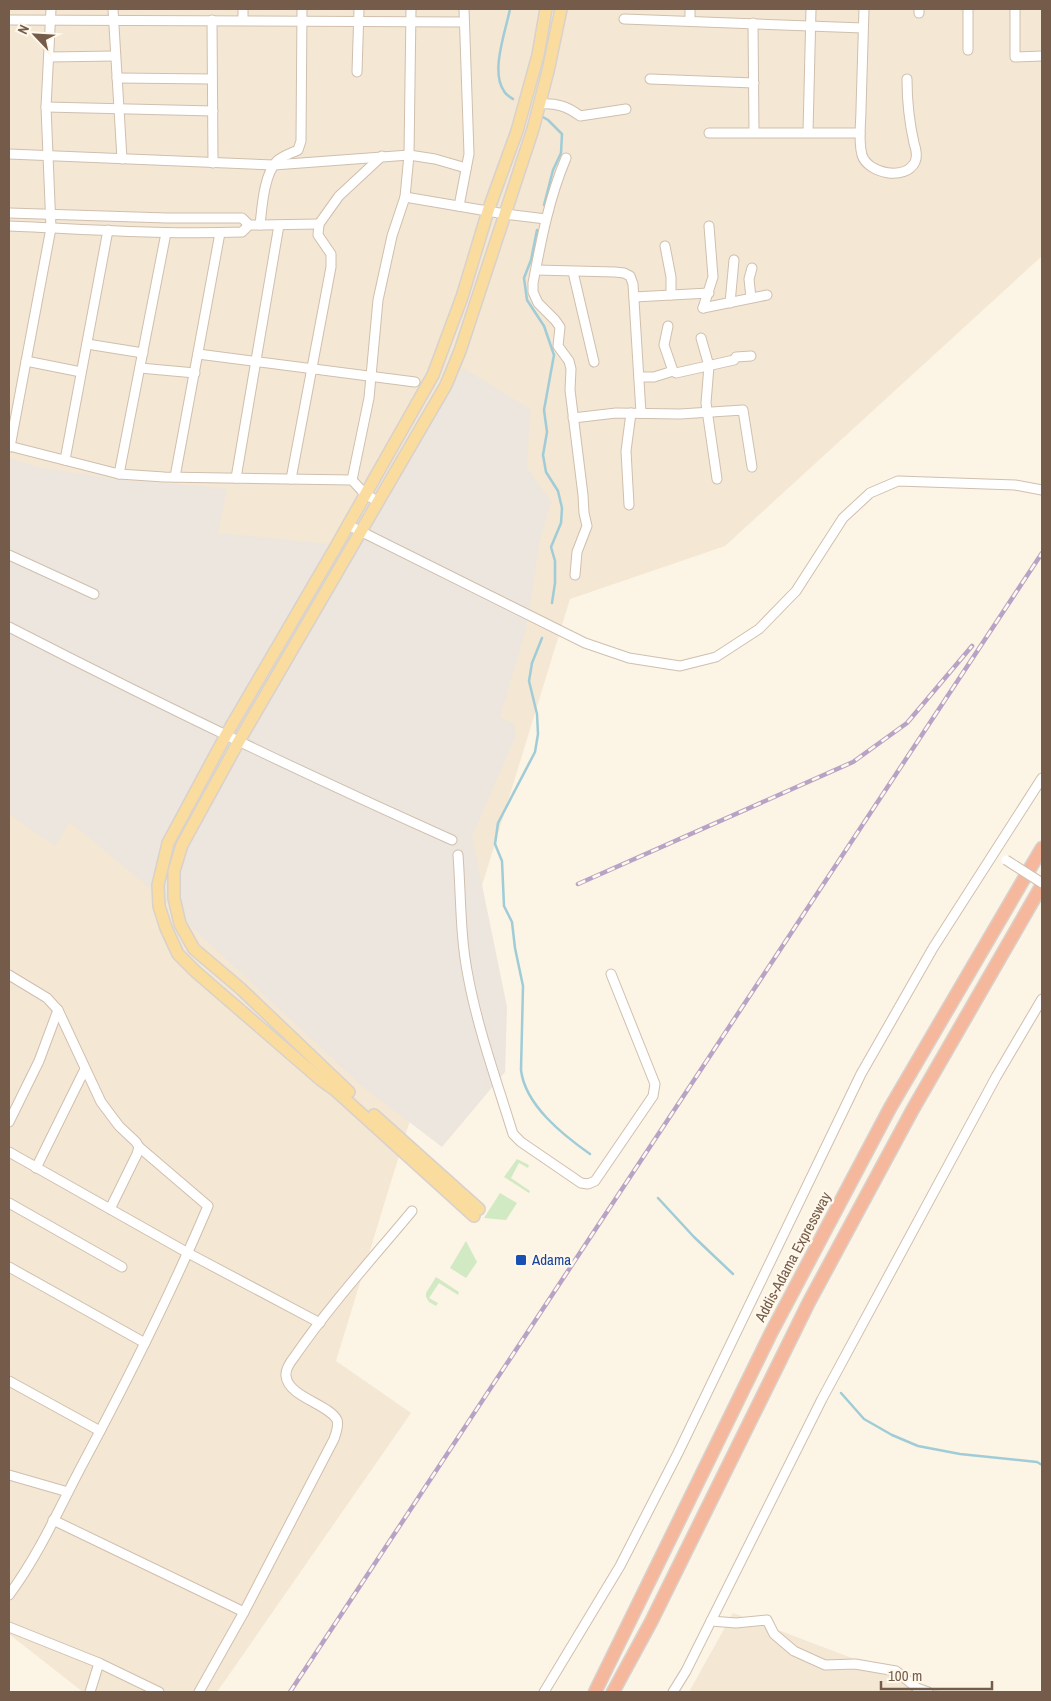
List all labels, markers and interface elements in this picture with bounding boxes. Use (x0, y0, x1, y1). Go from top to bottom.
north arrow (10, 10, 60, 60)
text: N (13, 22, 33, 37)
street label: Addis-Adama Expressway (749, 1187, 836, 1326)
place label: Adama (531, 1249, 571, 1270)
marker: Adama (514, 1253, 528, 1267)
scale bar (881, 1658, 992, 1690)
text: 100 m (888, 1665, 922, 1686)

